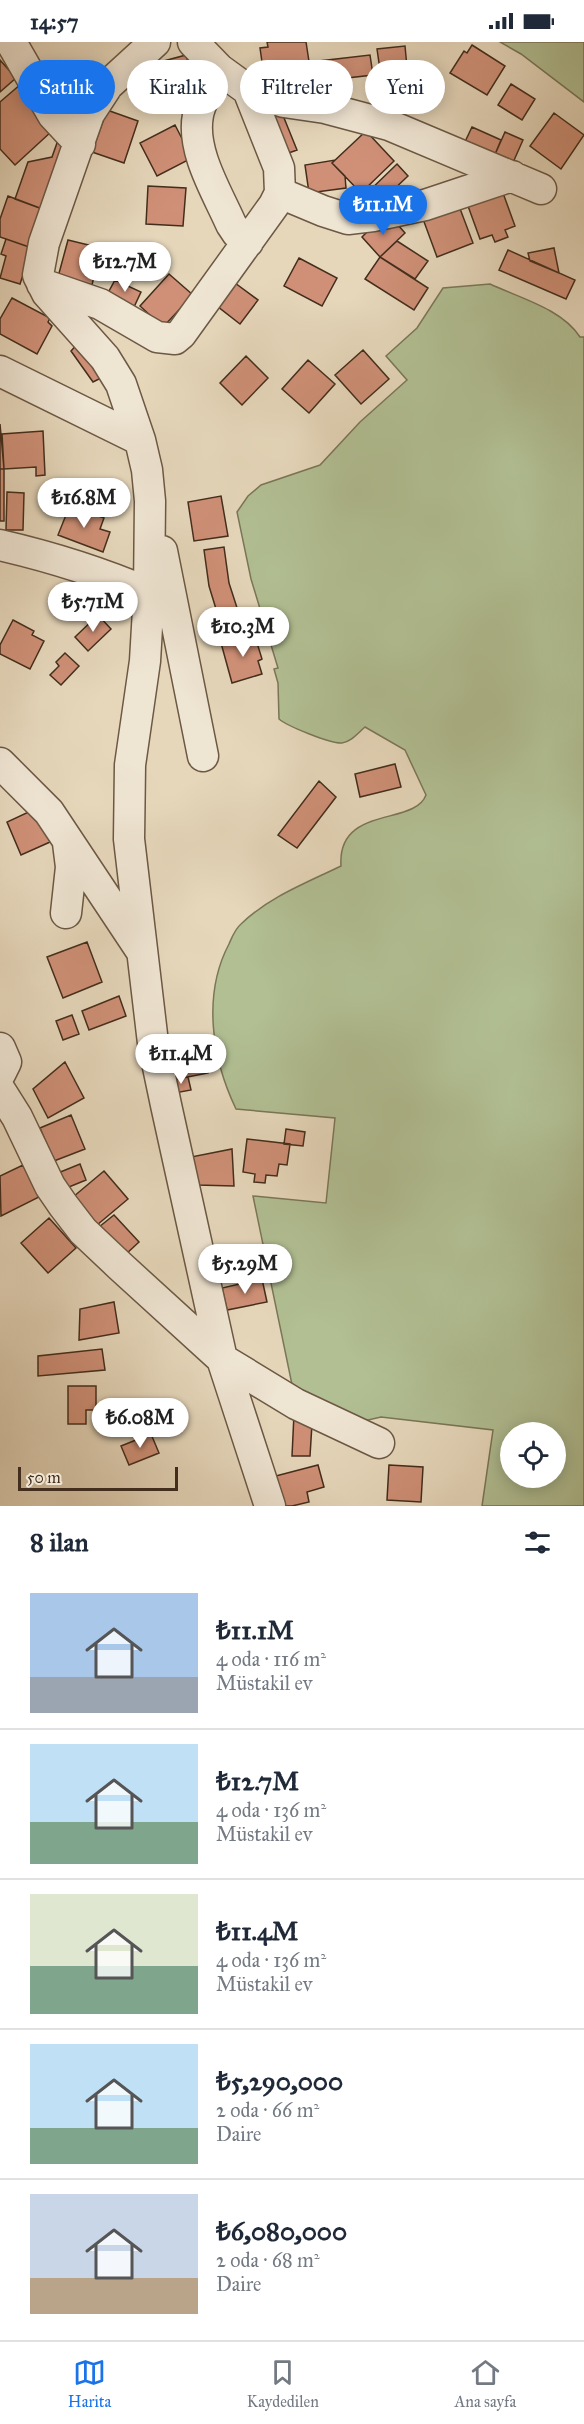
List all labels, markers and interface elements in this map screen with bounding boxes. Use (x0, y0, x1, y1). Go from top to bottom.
text: 14:57 (30, 8, 78, 35)
chip: Satılık (18, 60, 115, 114)
chip: Kiralık (127, 60, 228, 114)
chip: Filtreler (240, 60, 353, 114)
chip: Yeni (365, 60, 445, 114)
pin: ₺11.1M (334, 185, 432, 236)
text: ₺11.1M (353, 192, 413, 216)
pin: ₺12.7M (76, 242, 174, 293)
text: ₺12.7M (93, 249, 157, 273)
pin: ₺16.8M (35, 478, 133, 529)
text: ₺16.8M (52, 485, 116, 509)
pin: ₺5.71M (44, 582, 142, 633)
text: ₺5.71M (62, 589, 124, 613)
pin: ₺10.3M (194, 607, 292, 658)
text: ₺10.3M (211, 614, 275, 638)
pin: ₺11.4M (132, 1034, 230, 1085)
text: ₺11.4M (149, 1041, 213, 1065)
pin: ₺5.29M (196, 1244, 294, 1295)
text: ₺5.29M (212, 1251, 278, 1275)
pin: ₺6.08M (91, 1398, 189, 1449)
text: ₺6.08M (106, 1405, 174, 1429)
map controls (500, 1422, 566, 1488)
button: locate (500, 1422, 566, 1488)
scale bar (18, 1464, 178, 1492)
text: 50 m (27, 1468, 61, 1487)
text: 8 ilan (30, 1526, 89, 1558)
icon: filters (521, 1526, 554, 1559)
text: ₺11.1M (216, 1614, 294, 1646)
icon: home (78, 1617, 150, 1689)
text: 4 oda · 116 m² (216, 1647, 326, 1671)
text: Müstakil ev (216, 1671, 312, 1695)
text: ₺12.7M (216, 1765, 299, 1797)
icon: home (78, 1768, 150, 1840)
text: 4 oda · 136 m² (216, 1798, 326, 1822)
text: Müstakil ev (216, 1822, 312, 1846)
text: ₺11.4M (216, 1915, 298, 1947)
icon: home (78, 1918, 150, 1990)
text: 4 oda · 136 m² (216, 1948, 326, 1972)
text: Müstakil ev (216, 1972, 312, 1996)
text: ₺5,290,000 (216, 2065, 343, 2097)
icon: home (78, 2068, 150, 2140)
text: 2 oda · 66 m² (216, 2098, 319, 2122)
text: Daire (216, 2122, 261, 2146)
text: ₺6,080,000 (216, 2215, 347, 2247)
icon: home (78, 2218, 150, 2290)
text: 2 oda · 68 m² (216, 2248, 320, 2272)
text: Daire (216, 2272, 261, 2296)
tab: Harita (68, 2356, 111, 2411)
tab: Kaydedilen (247, 2356, 319, 2411)
tab: Ana sayfa (454, 2356, 516, 2411)

